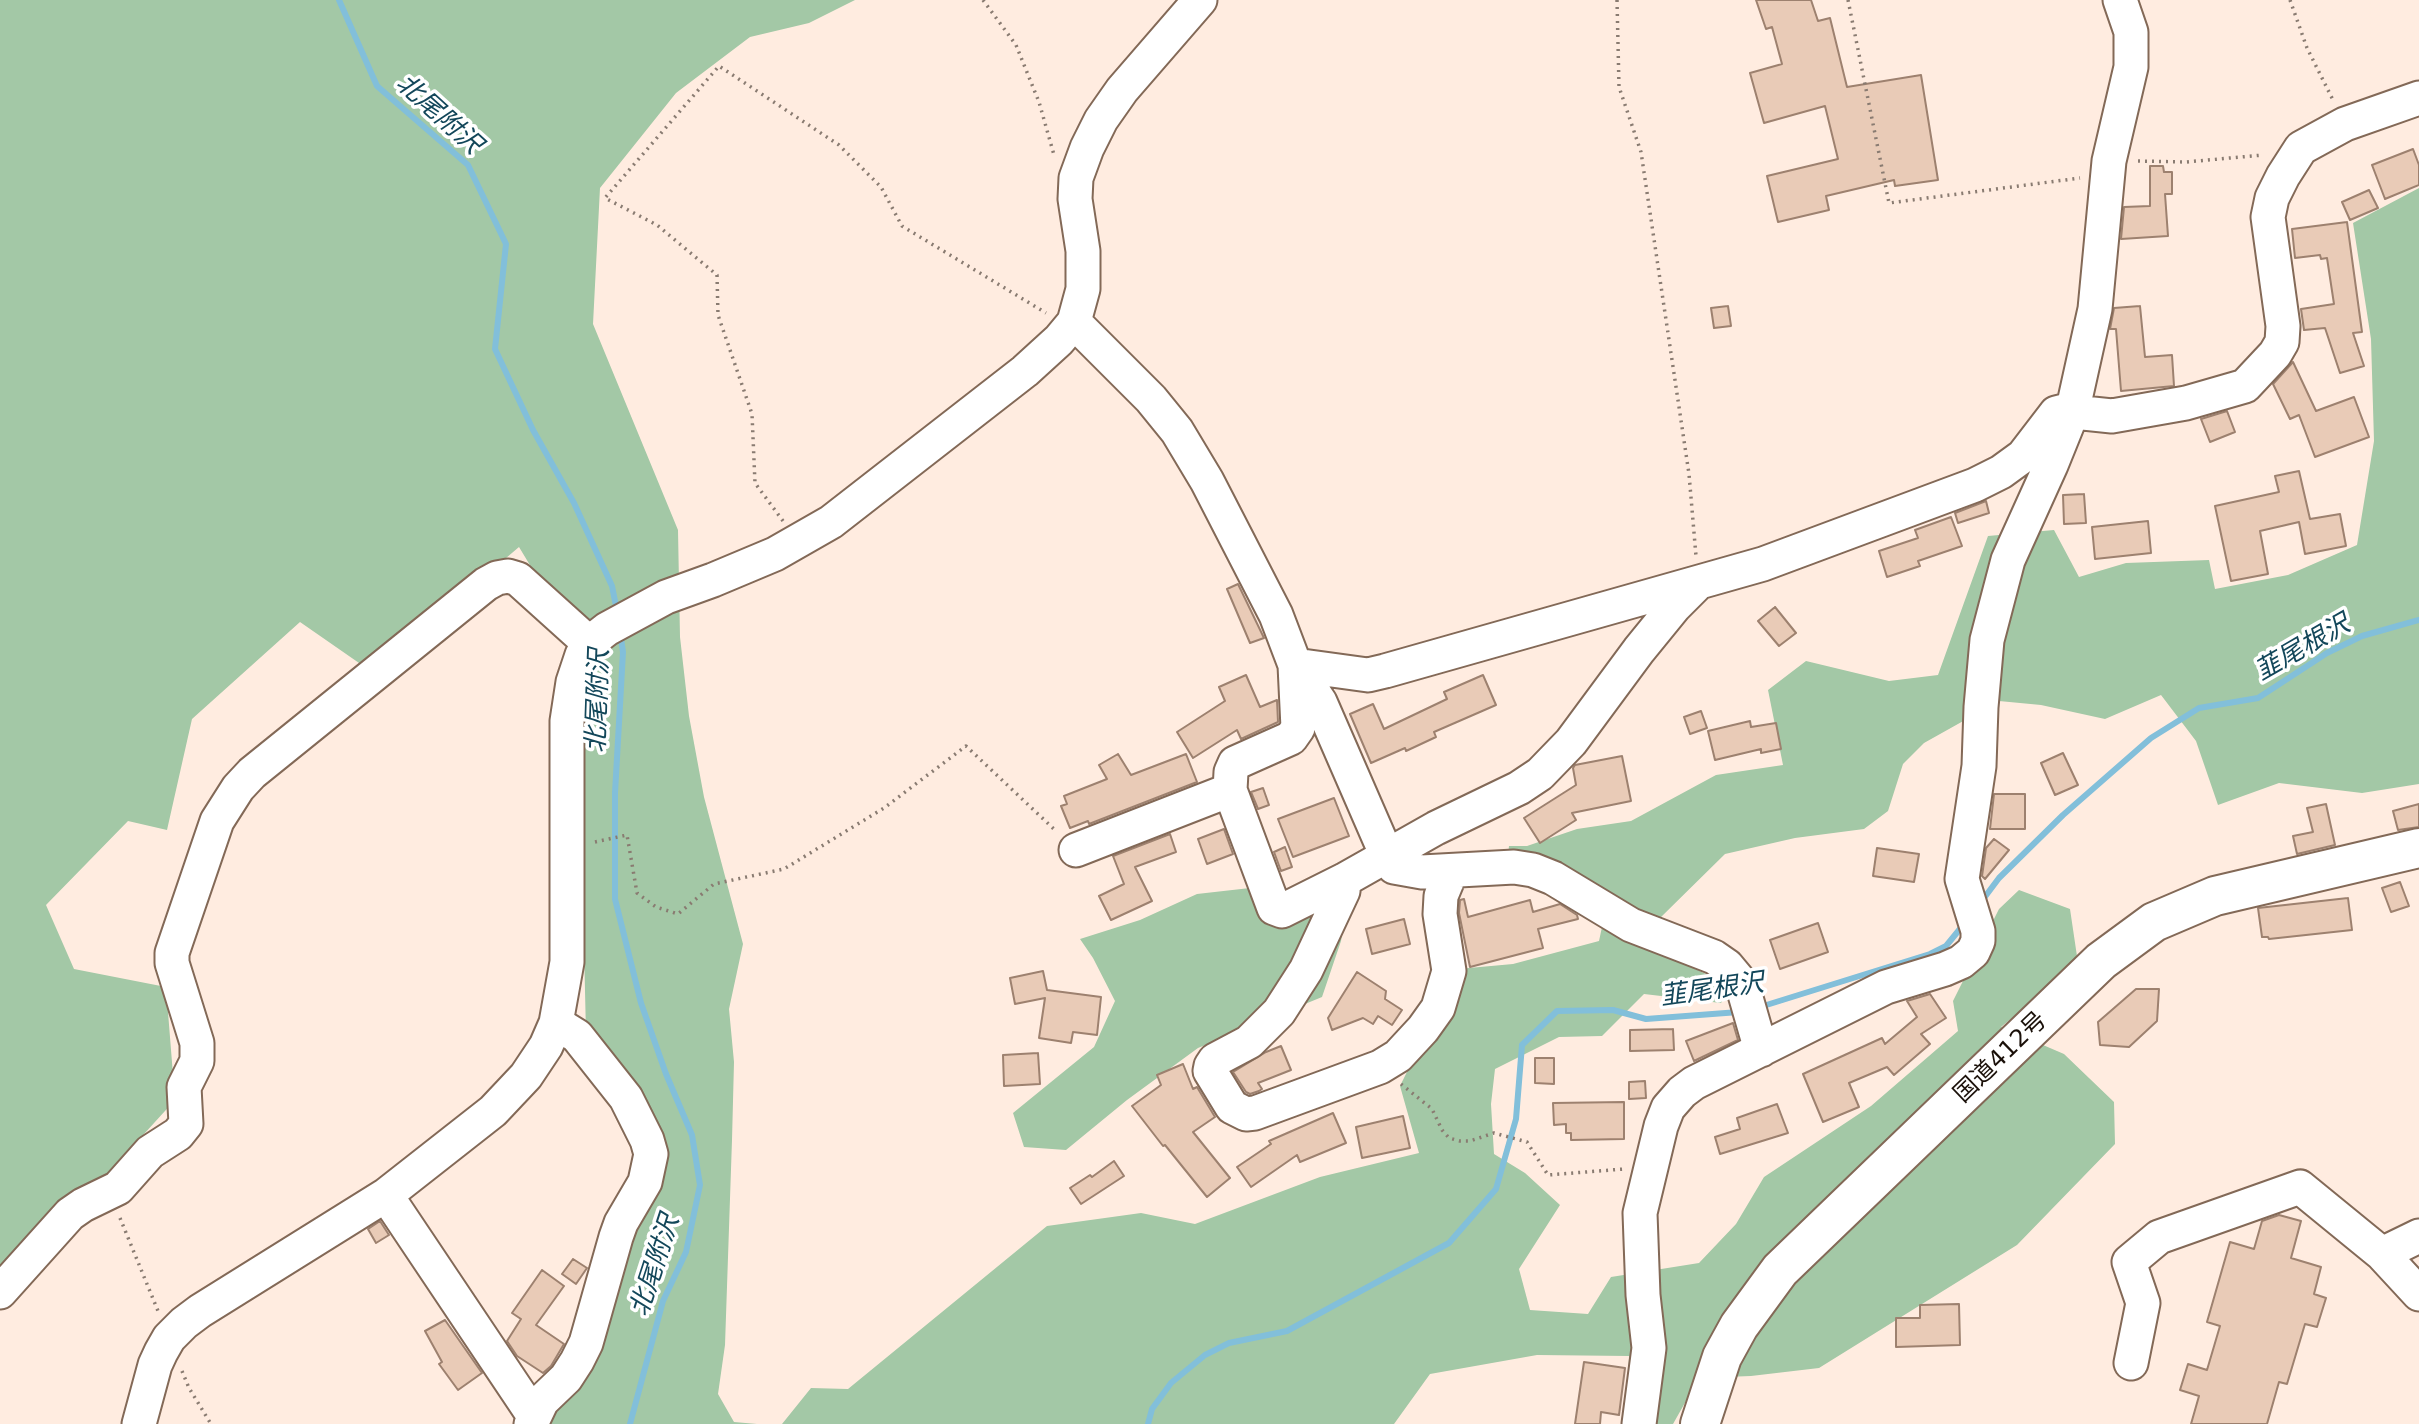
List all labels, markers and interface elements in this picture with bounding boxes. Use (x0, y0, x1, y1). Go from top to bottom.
water label: 北尾附沢 (389, 69, 487, 161)
water label: 韮尾根沢 (2250, 609, 2356, 689)
water label: 北尾附沢 (582, 648, 616, 754)
water label: 韮尾根沢 (1658, 968, 1766, 1014)
street label: 国道412号 (1949, 1007, 2053, 1109)
water label: 北尾附沢 (625, 1212, 687, 1320)

